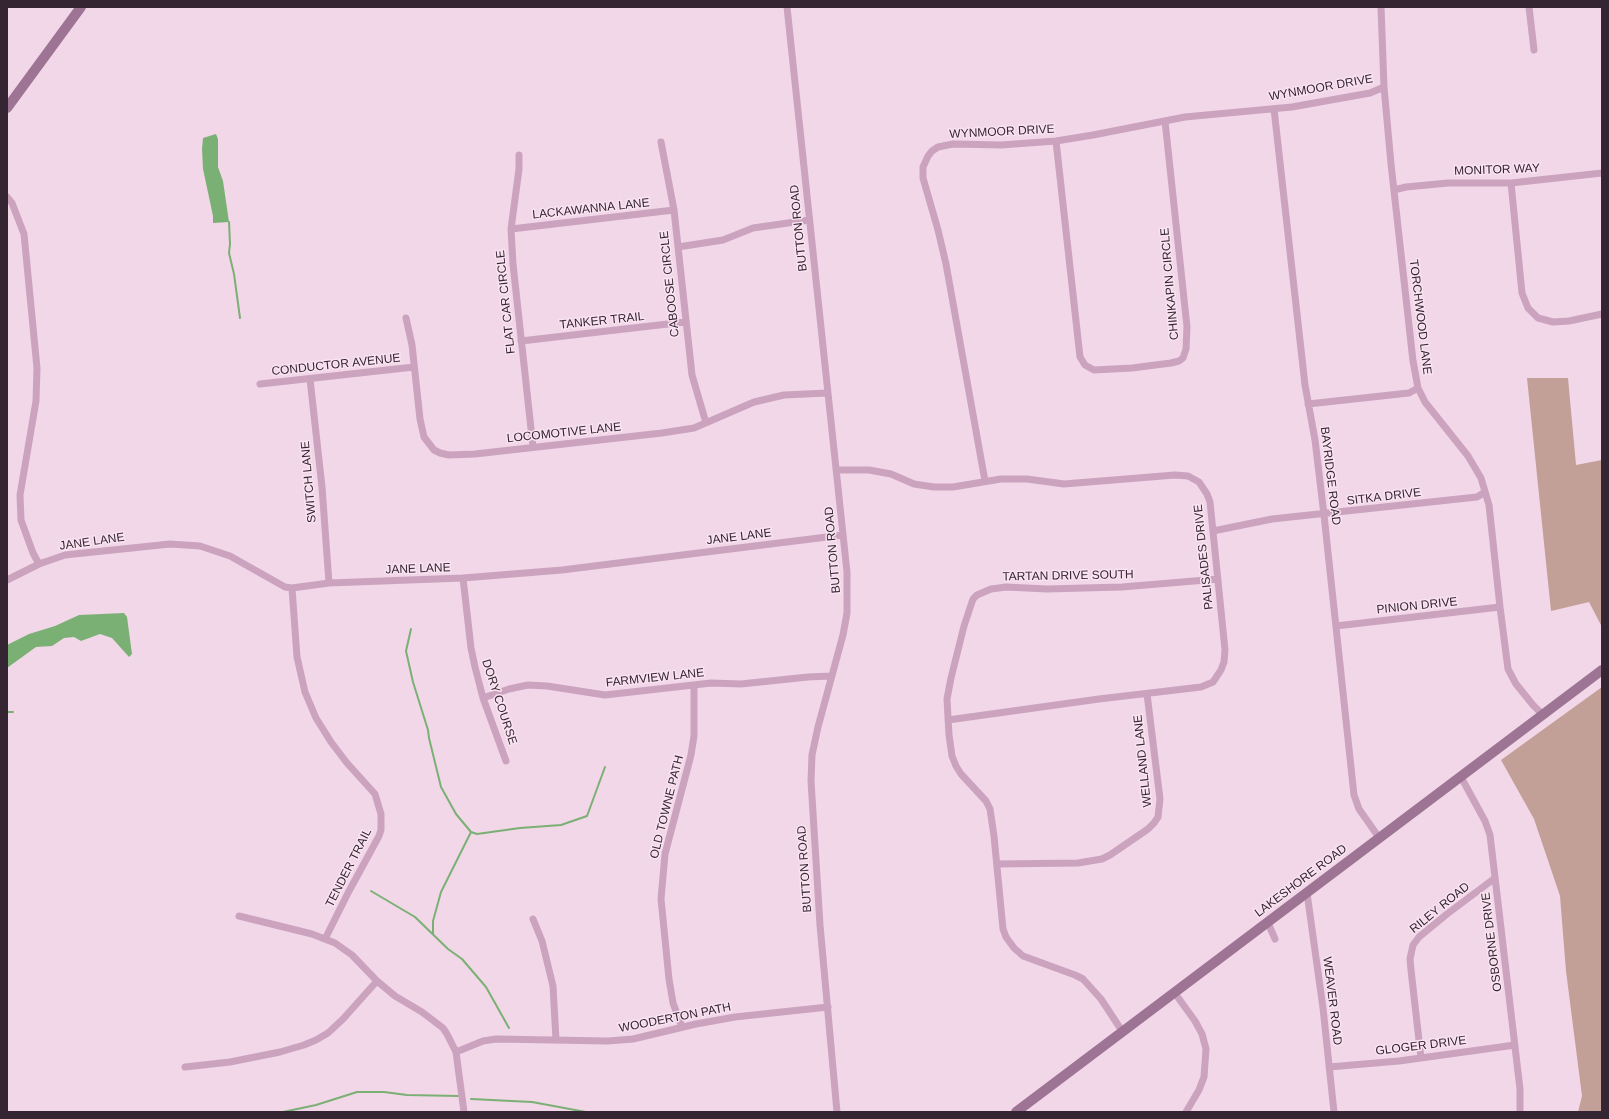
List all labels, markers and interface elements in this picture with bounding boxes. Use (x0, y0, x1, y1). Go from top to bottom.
street label: WYNMOOR DRIVE (1268, 72, 1374, 104)
street label: WYNMOOR DRIVE (949, 122, 1055, 142)
street label: MONITOR WAY (1454, 161, 1540, 179)
street label: BUTTON ROAD (787, 184, 811, 272)
street label: LACKAWANNA LANE (532, 196, 650, 222)
street label: CHINKAPIN CIRCLE (1158, 227, 1182, 341)
street label: CABOOSE CIRCLE (657, 230, 683, 338)
street label: FLAT CAR CIRCLE (493, 249, 519, 355)
street label: TORCHWOOD LANE (1406, 259, 1434, 375)
street label: TANKER TRAIL (559, 309, 645, 333)
street label: CONDUCTOR AVENUE (271, 351, 401, 379)
street label: LOCOMOTIVE LANE (506, 420, 622, 446)
street label: BAYRIDGE ROAD (1317, 426, 1343, 526)
street label: SWITCH LANE (298, 441, 320, 523)
street label: SITKA DRIVE (1346, 485, 1422, 509)
street label: PALISADES DRIVE (1191, 504, 1217, 610)
street label: BUTTON ROAD (822, 506, 844, 594)
street label: JANE LANE (706, 526, 772, 548)
street label: JANE LANE (59, 530, 125, 554)
street label: JANE LANE (385, 561, 451, 577)
street label: TARTAN DRIVE SOUTH (1002, 568, 1134, 584)
street label: PINION DRIVE (1376, 595, 1458, 617)
street label: DORY COURSE (478, 657, 520, 747)
street label: FARMVIEW LANE (605, 666, 705, 690)
street label: WELLAND LANE (1131, 714, 1155, 808)
street label: OLD TOWNE PATH (647, 754, 687, 860)
street label: BUTTON ROAD (795, 825, 815, 913)
street label: TENDER TRAIL (323, 826, 375, 910)
street label: LAKESHORE ROAD (1252, 842, 1350, 920)
street label: RILEY ROAD (1407, 880, 1473, 936)
street label: OSBORNE DRIVE (1479, 891, 1505, 993)
street label: WEAVER ROAD (1319, 956, 1345, 1046)
street label: WOODERTON PATH (618, 1000, 732, 1036)
street label: GLOGER DRIVE (1375, 1033, 1467, 1059)

